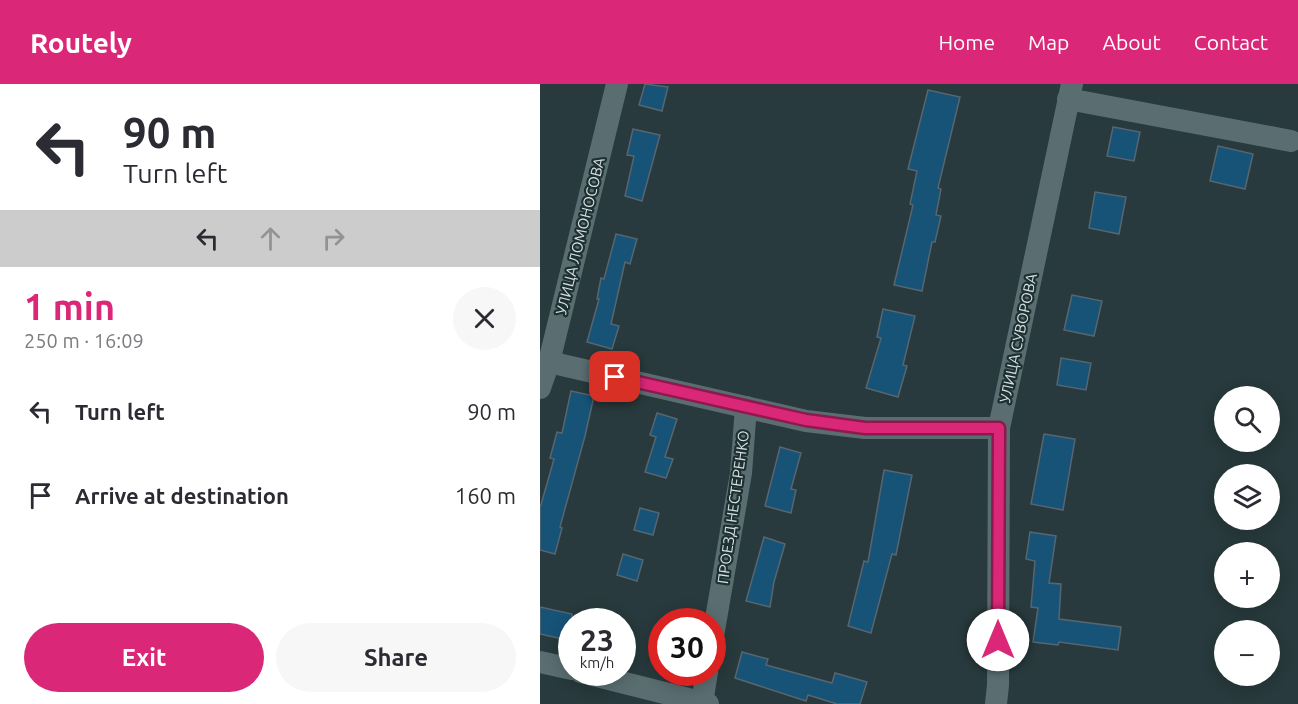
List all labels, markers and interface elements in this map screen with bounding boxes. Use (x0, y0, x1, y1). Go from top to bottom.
text: Routely (30, 27, 132, 58)
text: Home (938, 30, 995, 54)
text: Map (1028, 30, 1069, 54)
text: About (1102, 30, 1161, 54)
text: Contact (1194, 30, 1268, 54)
icon: left (24, 108, 102, 186)
text: 90 m (123, 109, 217, 156)
street label: УЛИЦА ЛОМОНОСОВА (552, 155, 608, 316)
text: Turn left (123, 158, 227, 188)
icon: left (191, 222, 224, 255)
icon: ahead (254, 222, 287, 255)
icon: right (317, 222, 350, 255)
street label: УЛИЦА СУВОРОВА (996, 271, 1040, 404)
text: 1 min (24, 286, 115, 327)
button: close (453, 287, 516, 350)
text: 250 m · 16:09 (24, 329, 144, 352)
pin (589, 351, 640, 402)
icon: arrive (598, 360, 631, 393)
map controls (1214, 386, 1280, 686)
button: search (1214, 386, 1280, 452)
icon: left (24, 395, 57, 428)
text: Turn left (75, 399, 165, 424)
text: 90 m (467, 399, 516, 424)
street label: ПРОЕЗД НЕСТЕРЕНКО (714, 429, 752, 585)
button: layers (1214, 464, 1280, 530)
icon: arrive (24, 479, 57, 512)
text: Arrive at destination (75, 483, 289, 508)
text: 160 m (455, 483, 516, 508)
button: + (1214, 542, 1280, 608)
speed limit sign: 30 (648, 608, 726, 686)
position arrow (966, 608, 1030, 672)
button: − (1214, 620, 1280, 686)
button: Exit (24, 623, 264, 692)
button: Share (276, 623, 516, 692)
text: 23 (580, 623, 614, 657)
text: km/h (580, 654, 614, 671)

